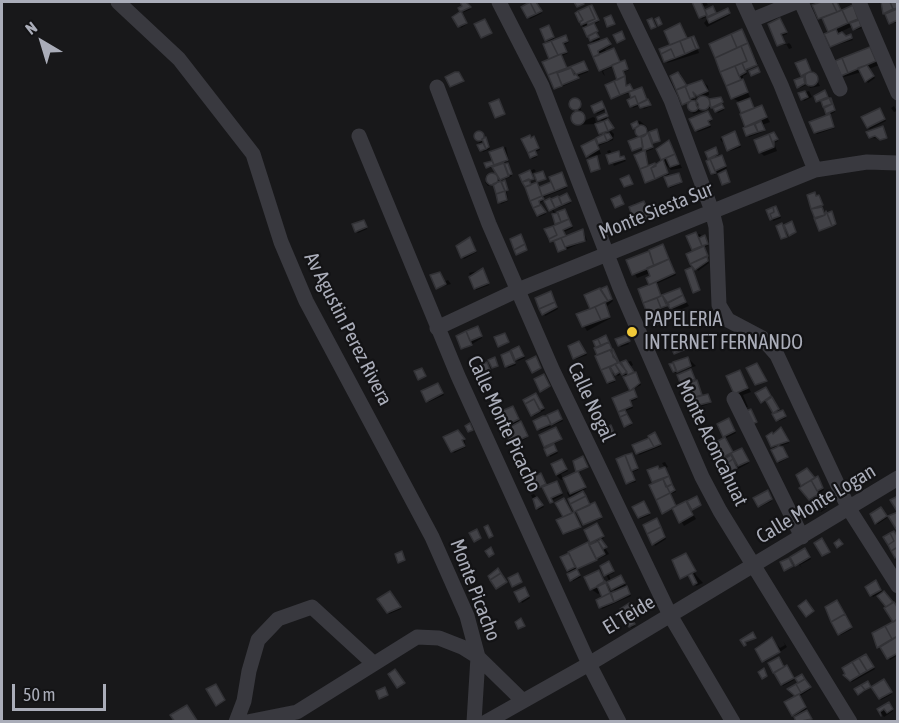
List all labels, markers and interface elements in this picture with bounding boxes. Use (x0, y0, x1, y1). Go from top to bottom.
north arrow (12, 12, 72, 72)
text: N (22, 18, 40, 38)
street label: Monte Siesta Sur (596, 177, 716, 245)
street label: Av Agustin Perez Rivera (299, 248, 397, 410)
place label: PAPELERIA INTERNET FERNANDO (644, 308, 803, 355)
marker: PAPELERIA INTERNET FERNANDO (625, 325, 639, 339)
street label: Calle Monte Picacho (462, 352, 546, 496)
street label: Calle Nogal (562, 359, 620, 445)
street label: Monte Aconcahuat (671, 376, 753, 510)
street label: Calle Monte Logan (752, 459, 880, 549)
street label: Monte Picacho (445, 536, 505, 644)
street label: El Teide (599, 590, 659, 640)
scale bar (15, 672, 110, 710)
text: 50 m (23, 684, 55, 705)

